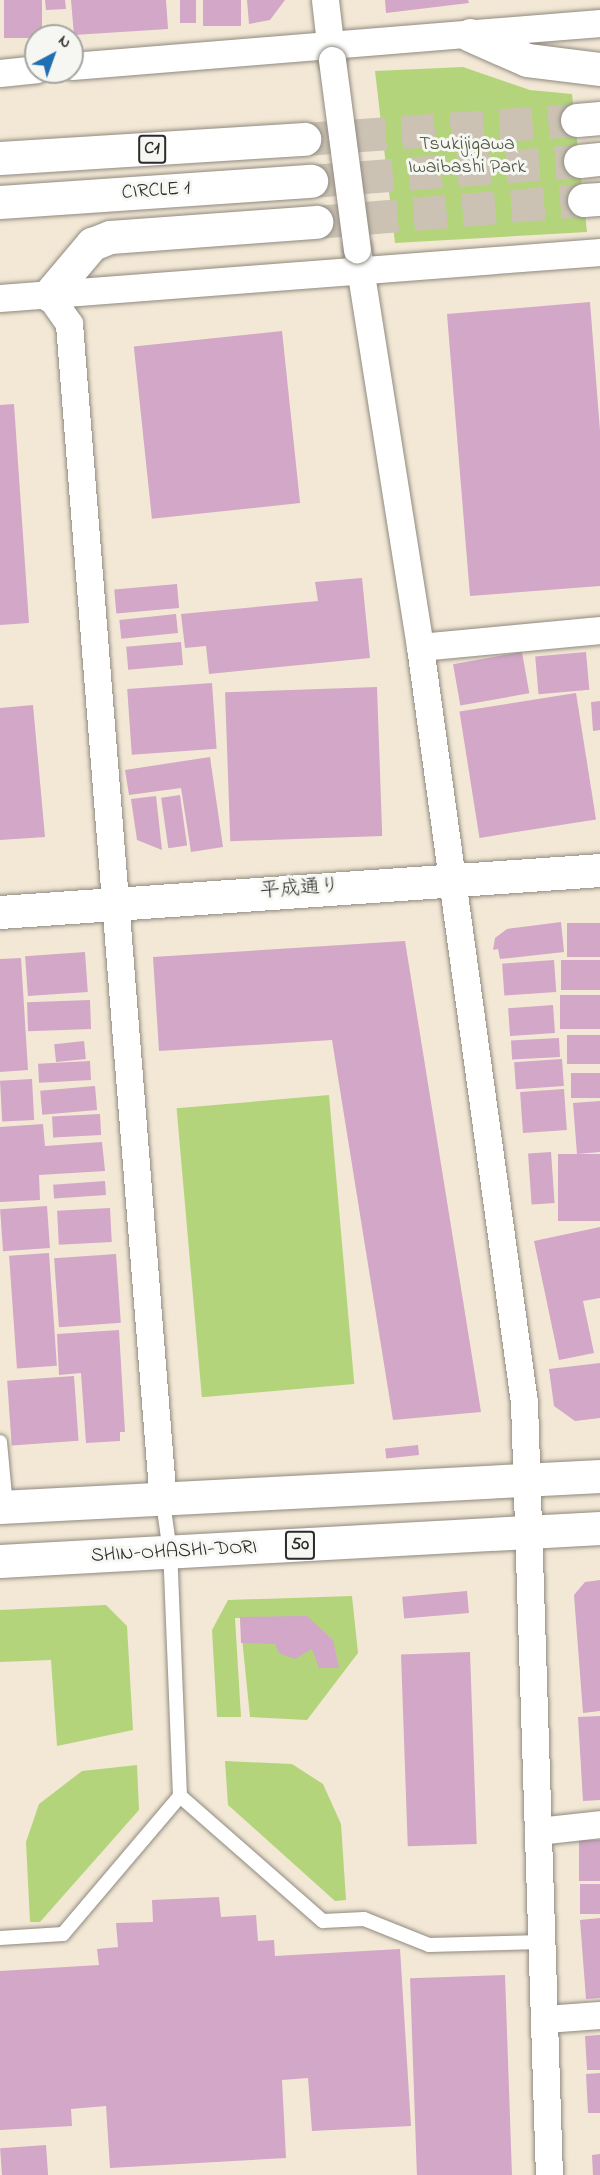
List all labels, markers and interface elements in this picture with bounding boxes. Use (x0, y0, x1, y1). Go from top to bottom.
north arrow (24, 24, 84, 84)
text: N (53, 29, 76, 55)
park label: Tsukijigawa Iwaibashi Park (408, 132, 526, 179)
road number: C1 (137, 134, 167, 164)
street label: CIRCLE 1 (121, 177, 191, 205)
street label: 平成通り (259, 874, 341, 904)
road number: 50 (284, 1530, 316, 1560)
street label: SHIN-OHASHI-DORI (90, 1536, 258, 1568)

